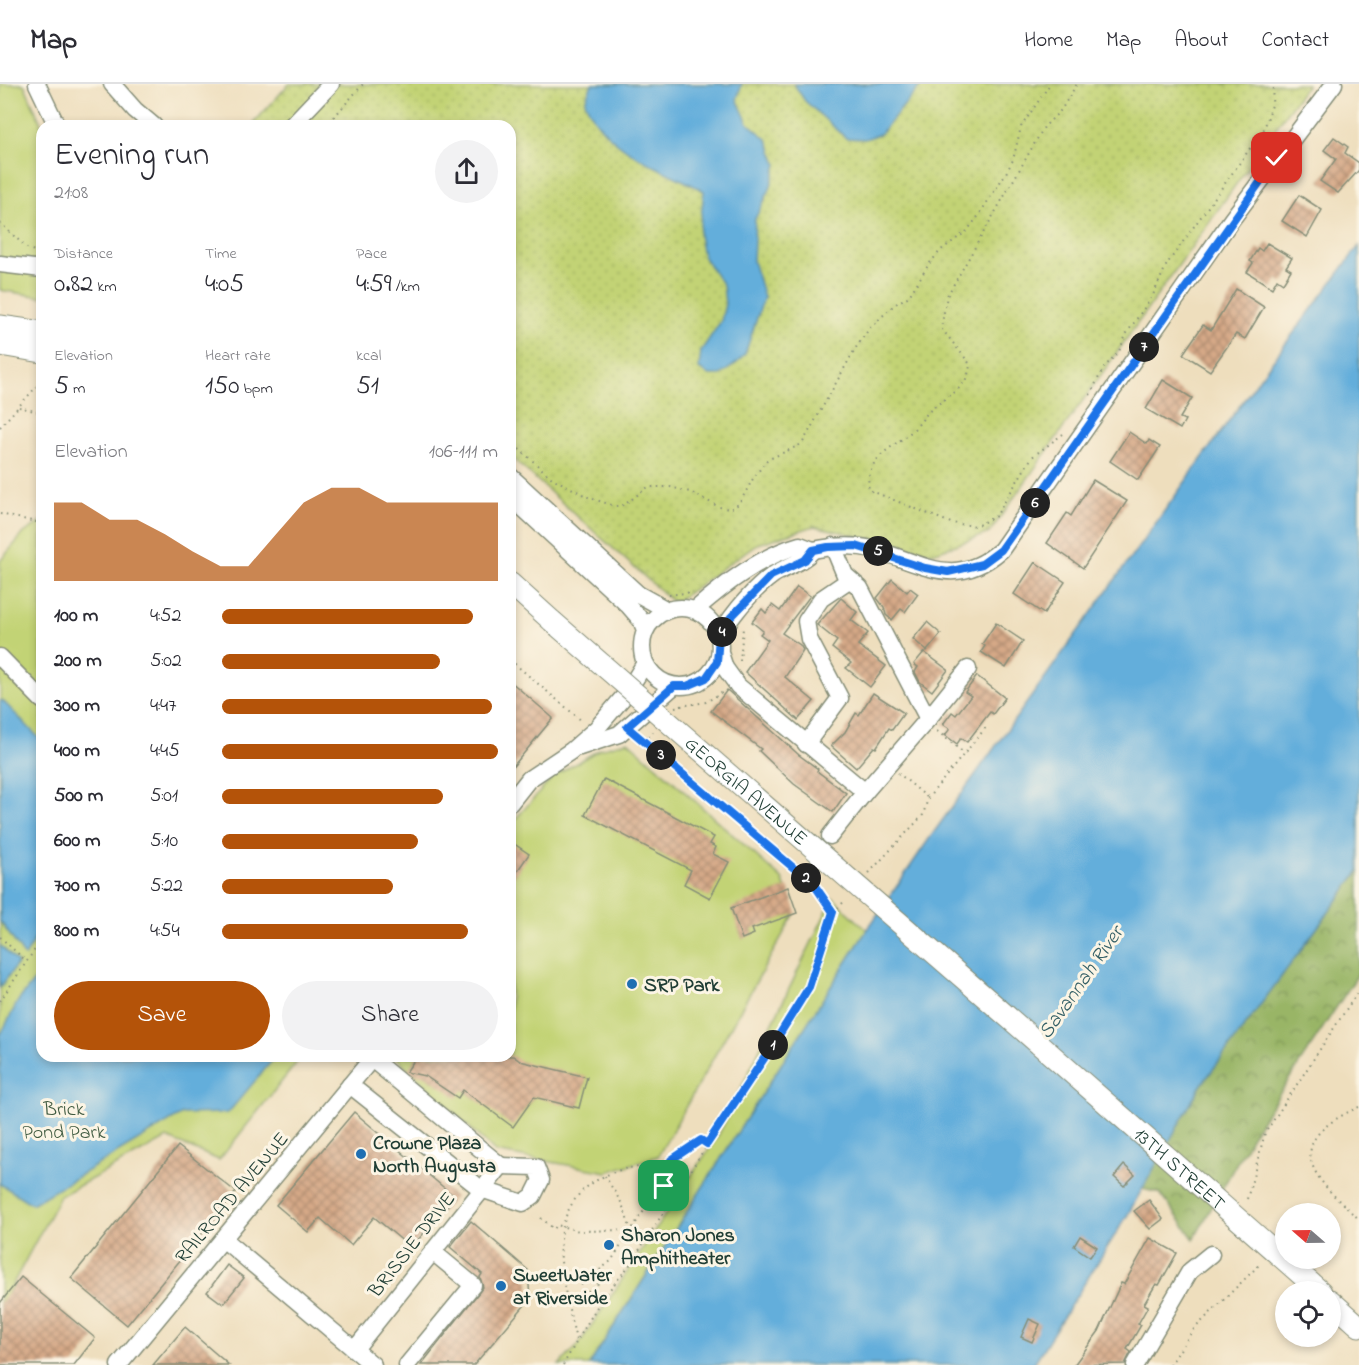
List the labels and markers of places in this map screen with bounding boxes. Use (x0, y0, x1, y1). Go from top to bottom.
pin (1251, 132, 1302, 183)
pin: 7 (1129, 332, 1159, 362)
pin: 6 (1020, 488, 1050, 518)
pin: 5 (863, 536, 893, 566)
pin: 4 (707, 617, 737, 647)
pin: 3 (646, 740, 676, 770)
pin: 2 (791, 863, 821, 893)
place label: SRP Park (644, 972, 721, 1001)
marker: SRP Park (625, 977, 639, 991)
pin: 1 (758, 1030, 788, 1060)
place label: Crowne Plaza North Augusta (373, 1130, 496, 1183)
marker: Crowne Plaza North Augusta (354, 1147, 368, 1161)
pin (638, 1160, 689, 1211)
place label: Sharon Jones Amphitheater (621, 1222, 735, 1274)
marker: Sharon Jones Amphitheater (602, 1238, 616, 1252)
place label: SweetWater at Riverside (513, 1262, 613, 1314)
marker: SweetWater at Riverside (494, 1279, 508, 1293)

